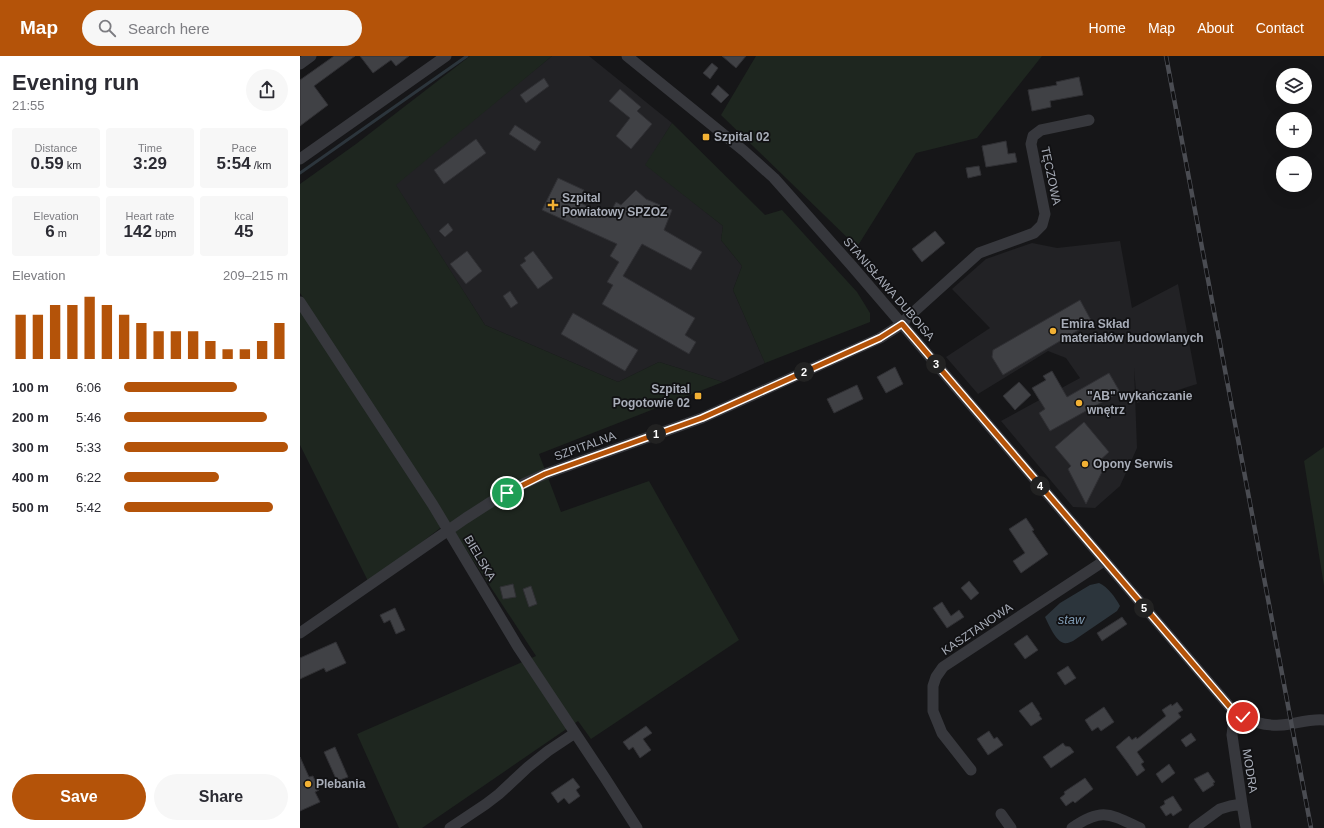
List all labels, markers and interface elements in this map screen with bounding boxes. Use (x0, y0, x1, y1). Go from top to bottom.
search box (82, 10, 362, 46)
text: Map (20, 17, 58, 38)
icon: search (96, 17, 118, 39)
text: Search here (128, 20, 210, 37)
text: Home (1089, 20, 1126, 36)
text: Map (1148, 20, 1175, 36)
text: About (1197, 20, 1234, 36)
text: Contact (1256, 20, 1304, 36)
map controls (1276, 68, 1312, 192)
button: layers (1276, 68, 1312, 104)
button: share (246, 69, 288, 111)
text: Evening run (12, 70, 139, 95)
text: 21:55 (12, 98, 45, 113)
button: + (1276, 112, 1312, 148)
place label: Szpital 02 (714, 130, 770, 144)
marker: Szpital 02 (701, 132, 711, 142)
text: Distance (35, 142, 77, 154)
text: Time (138, 142, 162, 154)
text: Pace (231, 142, 257, 154)
street label: TĘCZOWA (1038, 145, 1064, 207)
text: 0.59 (31, 154, 64, 173)
text: 3:29 (133, 154, 167, 173)
text: 5:54 (217, 154, 251, 173)
button: − (1276, 156, 1312, 192)
text: km (64, 159, 81, 171)
text: /km (251, 159, 271, 171)
place label: Szpital Powiatowy SPZOZ (562, 191, 667, 219)
marker: Szpital Powiatowy SPZOZ (547, 199, 559, 211)
text: Elevation (33, 210, 79, 222)
text: Heart rate (126, 210, 174, 222)
text: kcal (234, 210, 254, 222)
text: 6 (45, 222, 55, 241)
text: 142 (124, 222, 152, 241)
text: 45 (235, 222, 253, 241)
text: m (55, 227, 67, 239)
text: bpm (152, 227, 176, 239)
street label: STANISŁAWA DUBOISA (840, 234, 938, 344)
text: Elevation (12, 268, 65, 283)
text: 209–215 m (223, 268, 288, 283)
place label: Emira Skład materiałów budowlanych (1061, 317, 1204, 345)
marker: Emira Skład materiałów budowlanych (1048, 326, 1058, 336)
pin: 3 (926, 354, 946, 374)
text: 3 (933, 358, 939, 370)
pin: 2 (794, 362, 814, 382)
text: 2 (801, 366, 807, 378)
text: 100 m (12, 380, 49, 395)
text: 6:06 (76, 380, 101, 395)
place label: Szpital Pogotowie 02 (613, 382, 690, 410)
place label: "AB" wykańczanie wnętrz (1086, 389, 1193, 417)
marker: Szpital Pogotowie 02 (693, 391, 703, 401)
marker: "AB" wykańczanie wnętrz (1074, 398, 1084, 408)
text: 200 m (12, 410, 49, 425)
text: 5:46 (76, 410, 101, 425)
pin: 1 (646, 424, 666, 444)
street label: SZPITALNA (552, 428, 618, 464)
text: 1 (653, 428, 659, 440)
text: 300 m (12, 440, 49, 455)
text: 5:33 (76, 440, 101, 455)
place label: Opony Serwis (1093, 457, 1173, 471)
marker: Opony Serwis (1080, 459, 1090, 469)
text: 400 m (12, 470, 49, 485)
text: 6:22 (76, 470, 101, 485)
pin (490, 476, 524, 510)
pin: 4 (1030, 476, 1050, 496)
text: 4 (1037, 480, 1043, 492)
icon: arrive (496, 482, 518, 504)
text: 500 m (12, 500, 49, 515)
text: 5:42 (76, 500, 101, 515)
street label: BIELSKA (461, 533, 499, 583)
pin: 5 (1134, 598, 1154, 618)
street label: KASZTANOWA (939, 600, 1015, 658)
text: 5 (1141, 602, 1147, 614)
water label: staw (1058, 612, 1086, 627)
pin (1226, 700, 1260, 734)
icon: check (1232, 706, 1254, 728)
street label: MODRA (1240, 748, 1260, 794)
button: Save (12, 774, 146, 820)
button: Share (154, 774, 288, 820)
place label: Plebania (316, 777, 366, 791)
marker: Plebania (303, 779, 313, 789)

